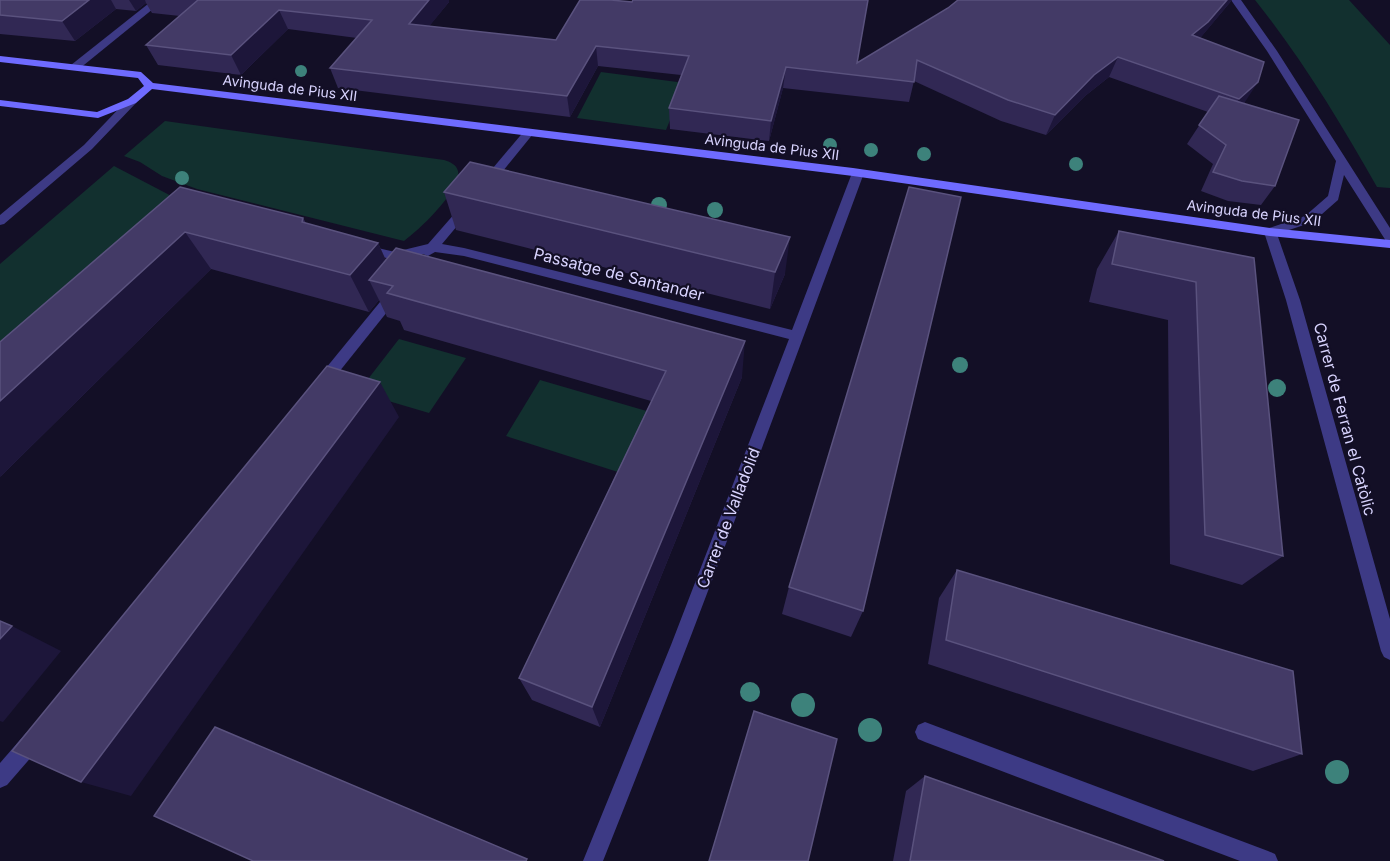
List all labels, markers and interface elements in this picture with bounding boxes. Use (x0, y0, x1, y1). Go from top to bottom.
street label: Avinguda de Pius XII (222, 71, 358, 104)
street label: Avinguda de Pius XII (704, 130, 840, 163)
street label: Avinguda de Pius XII (1186, 196, 1322, 229)
street label: Passatge de Santander (532, 243, 706, 305)
street label: Carrer de Ferran el Catòlic (1310, 320, 1380, 518)
street label: Carrer de Valladolid (692, 445, 764, 591)

